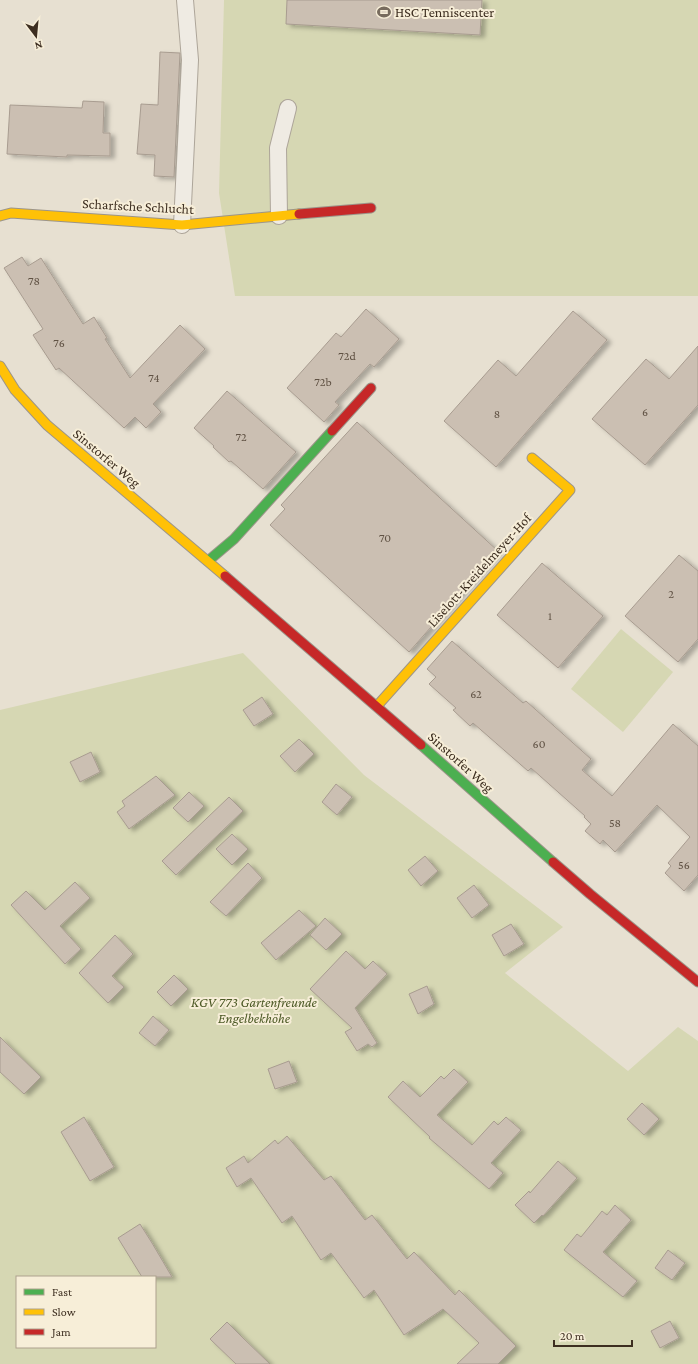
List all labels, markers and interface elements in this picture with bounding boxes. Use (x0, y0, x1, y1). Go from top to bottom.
sports icon: HSC Tenniscenter (376, 4, 392, 20)
place label: HSC Tenniscenter (395, 4, 494, 20)
north arrow (16, 16, 56, 56)
text: N (33, 39, 44, 53)
street label: Scharfsche Schlucht (82, 195, 195, 217)
house number: 78 (28, 274, 40, 288)
house number: 76 (53, 336, 65, 350)
house number: 72d (338, 349, 356, 363)
house number: 74 (148, 371, 160, 385)
house number: 72b (314, 375, 332, 389)
house number: 6 (642, 405, 648, 419)
house number: 8 (494, 407, 500, 421)
street label: Sinstorfer Weg (70, 425, 144, 491)
house number: 72 (235, 430, 247, 444)
street label: Liselott-Kreidelmeyer-Hof (424, 509, 535, 630)
house number: 70 (379, 531, 391, 545)
house number: 2 (668, 587, 674, 601)
house number: 1 (548, 609, 552, 623)
house number: 62 (470, 687, 482, 701)
street label: Sinstorfer Weg (425, 728, 497, 796)
house number: 60 (533, 737, 546, 751)
house number: 58 (609, 816, 621, 830)
house number: 56 (678, 858, 690, 872)
park label: KGV 773 Gartenfreunde Engelbekhöhe (191, 994, 318, 1026)
legend (16, 1276, 156, 1348)
text: Fast (52, 1285, 73, 1299)
text: Slow (52, 1305, 76, 1319)
scale bar (554, 1322, 632, 1348)
text: Jam (51, 1325, 71, 1339)
text: 20 m (560, 1329, 585, 1343)

